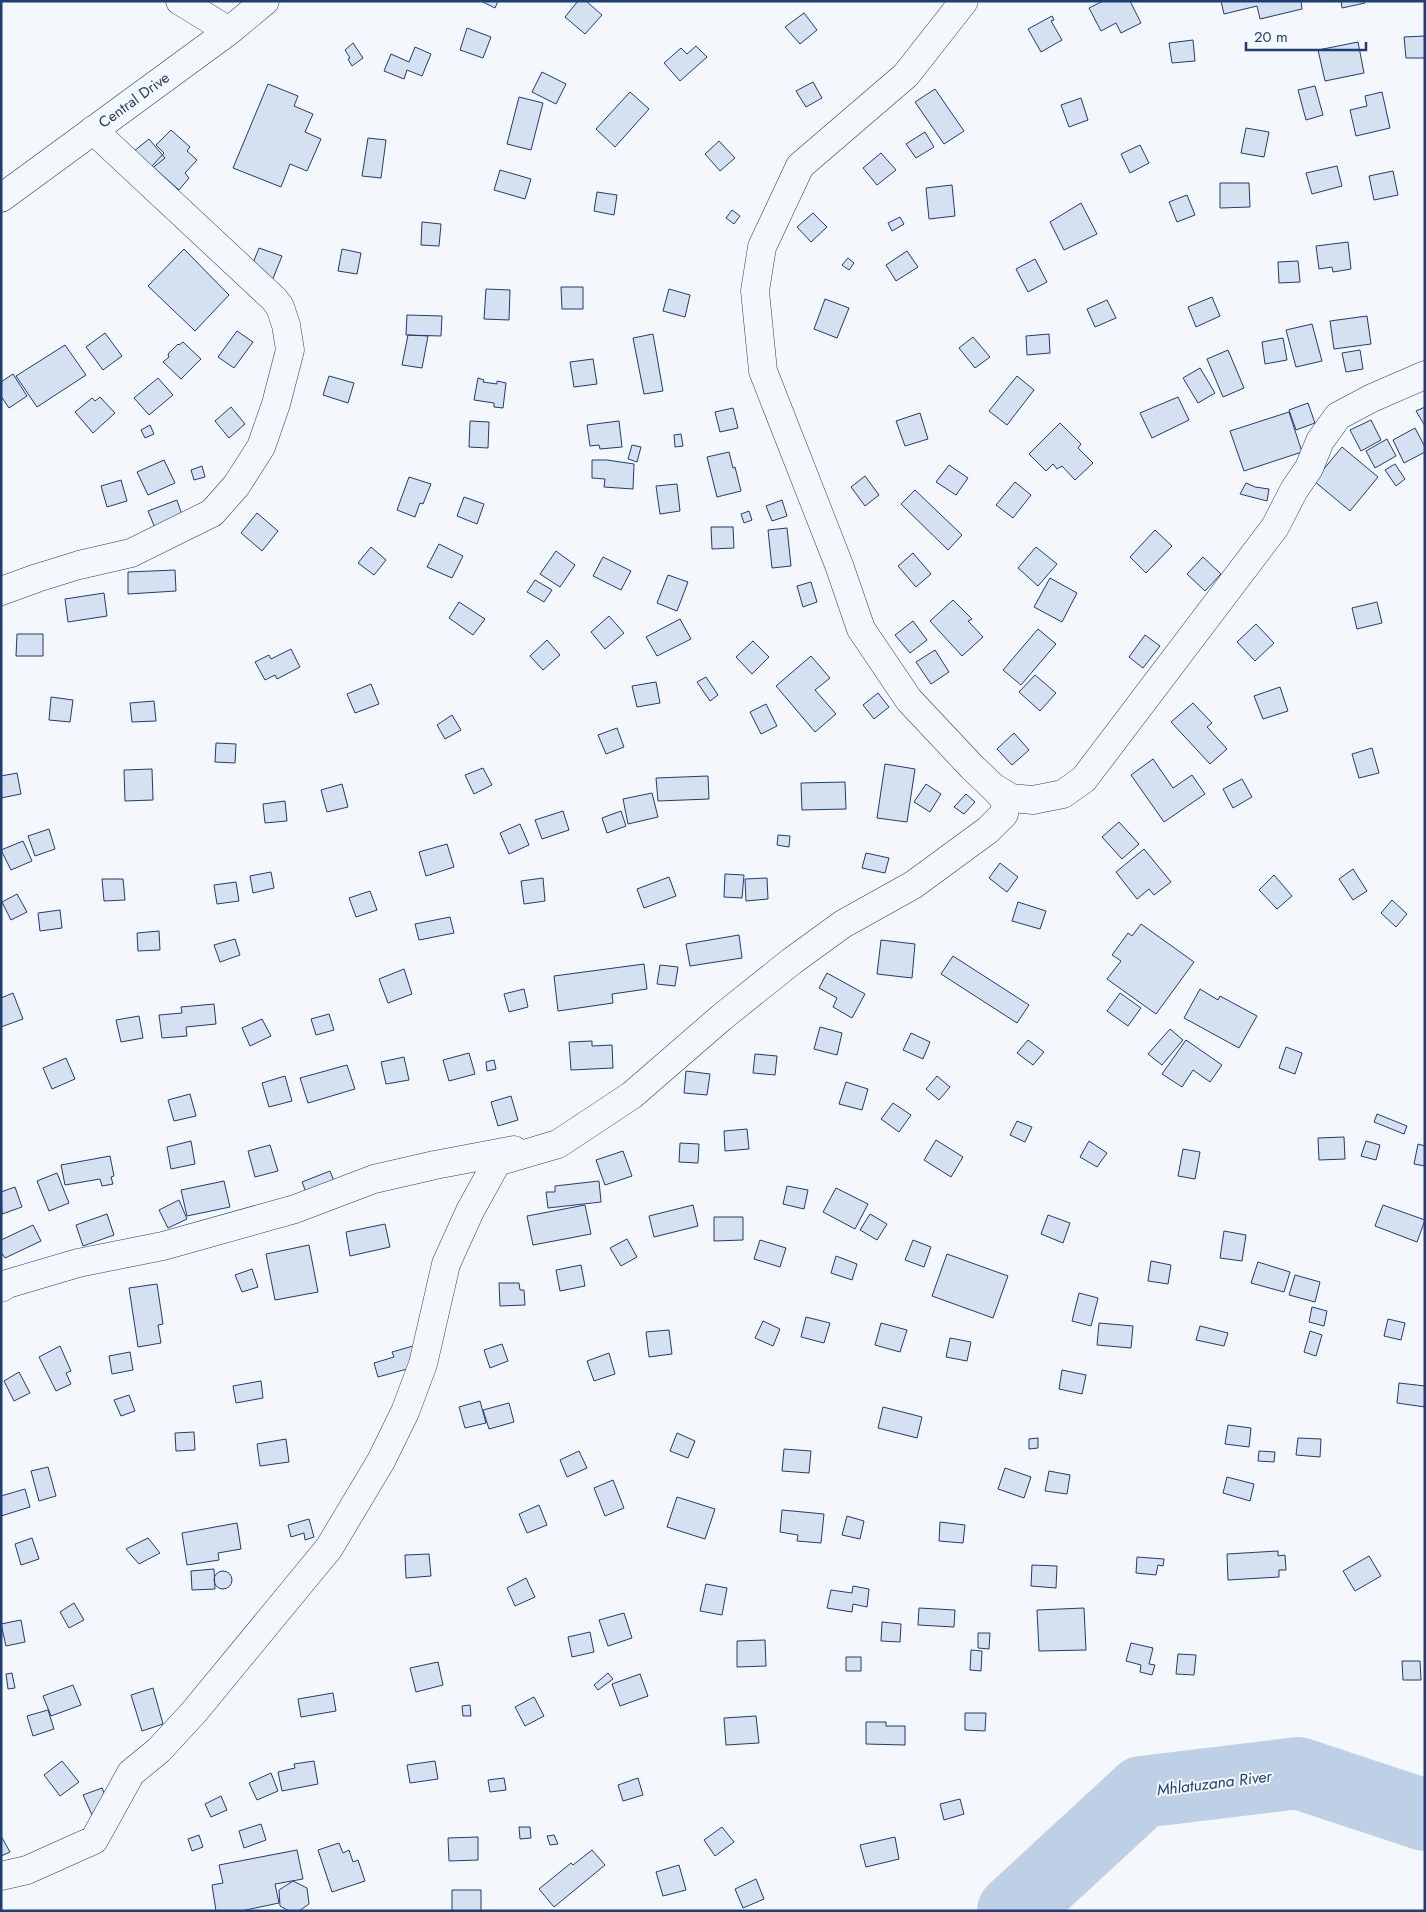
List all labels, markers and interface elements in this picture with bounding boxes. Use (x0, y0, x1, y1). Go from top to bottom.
scale bar (1246, 20, 1366, 52)
text: 20 m (1254, 26, 1288, 48)
street label: Central Drive (94, 67, 174, 133)
water label: Mhlatuzana River (1155, 1764, 1274, 1801)

